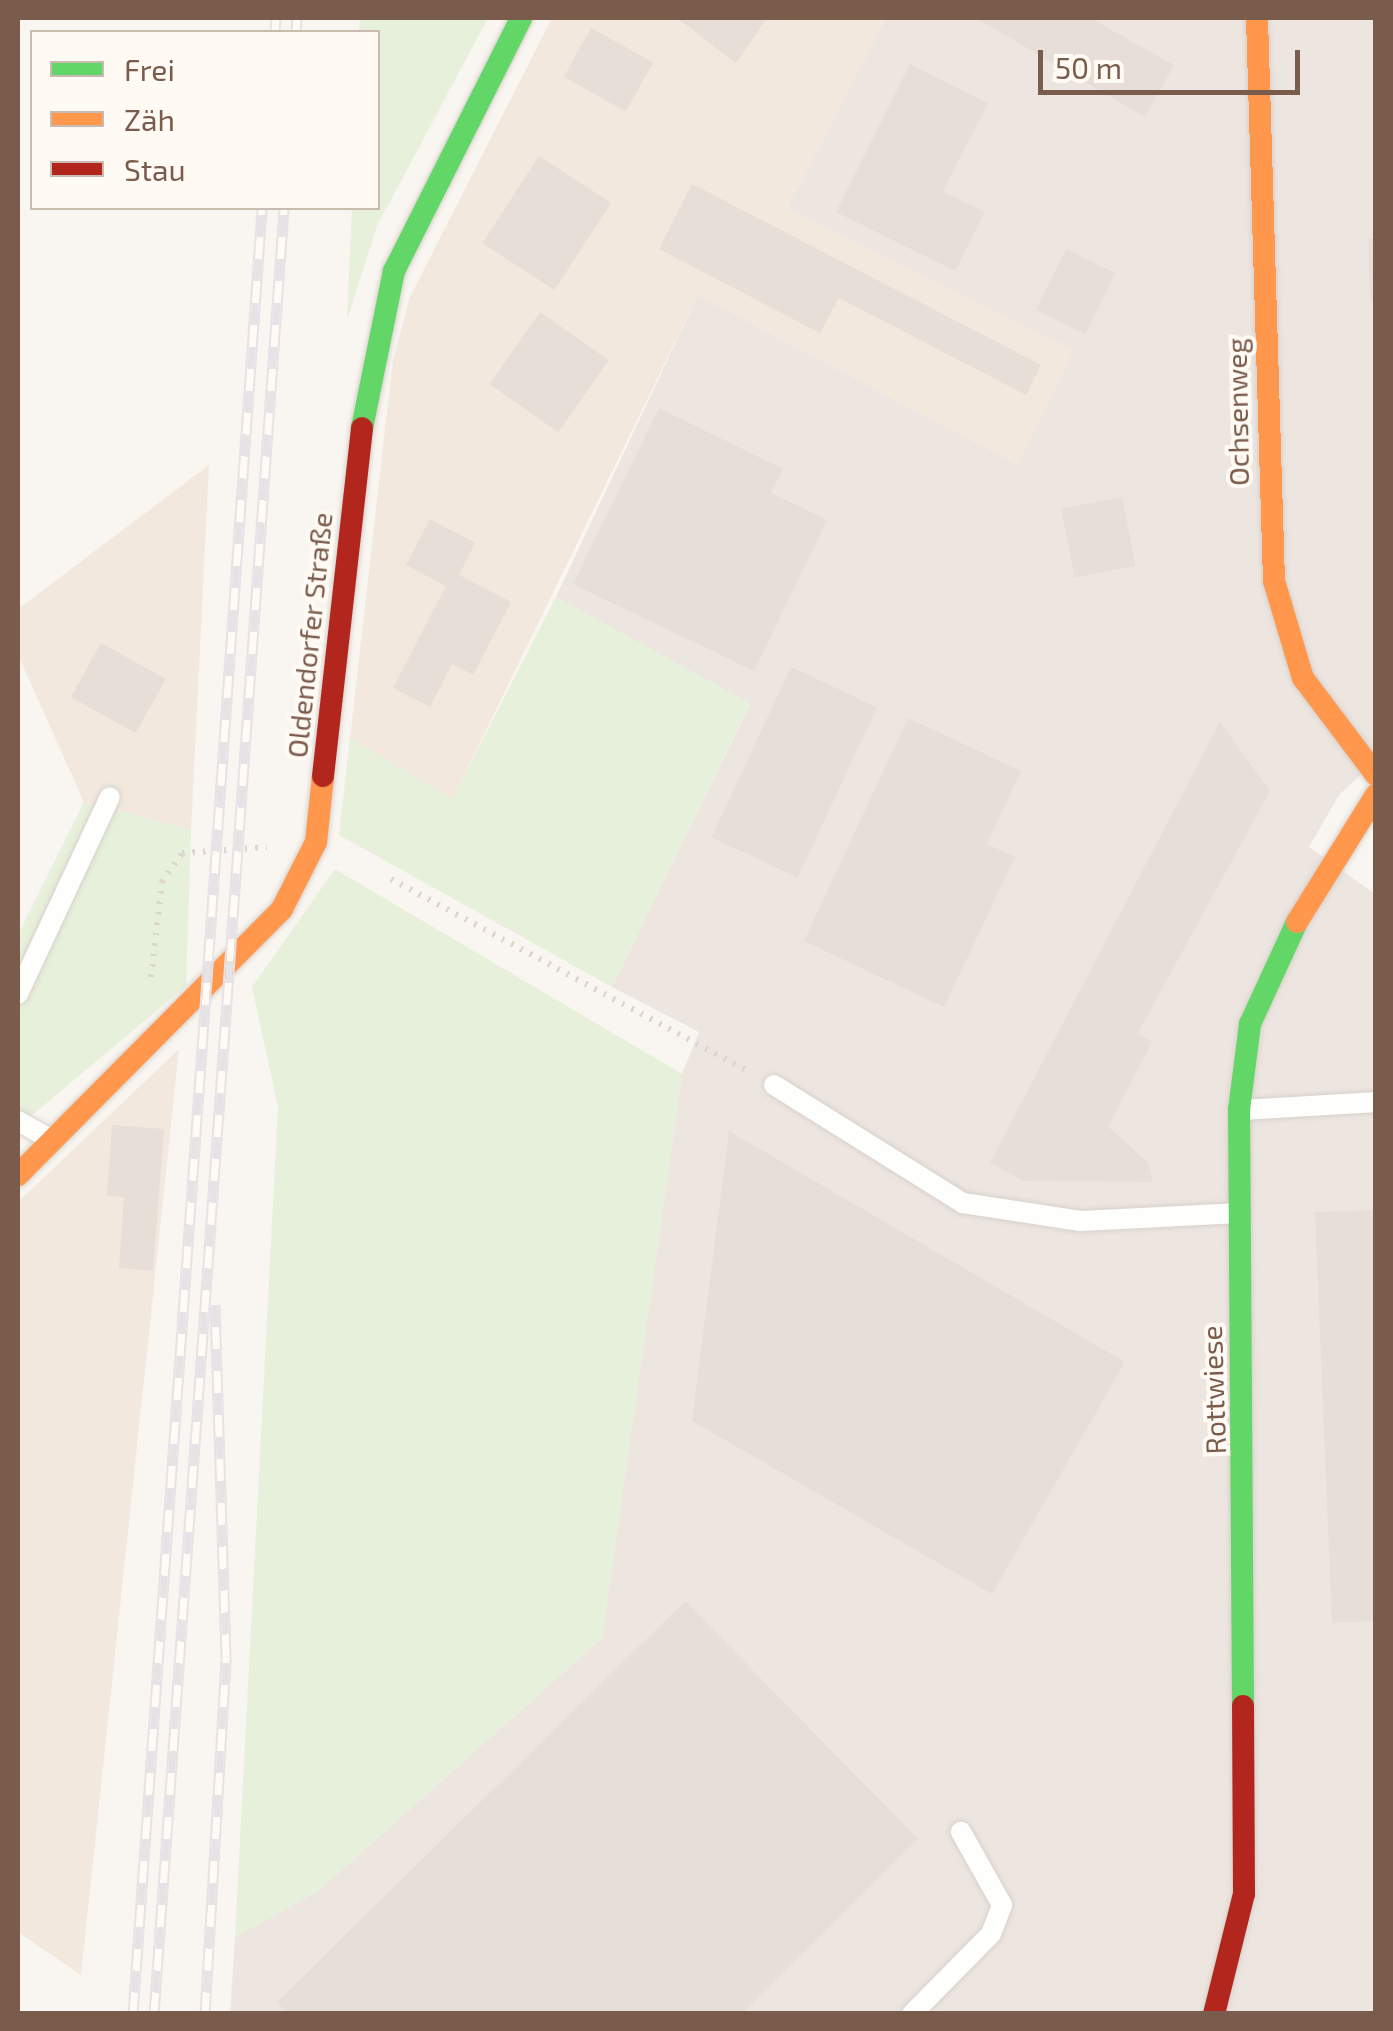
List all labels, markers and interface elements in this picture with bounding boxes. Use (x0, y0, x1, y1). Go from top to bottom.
legend (30, 30, 380, 210)
scale bar (1043, 30, 1306, 92)
text: 50 m (1055, 49, 1122, 85)
text: Frei (124, 51, 175, 87)
text: Zäh (124, 101, 175, 137)
text: Stau (124, 151, 186, 187)
street label: Ochsenweg (1219, 338, 1255, 486)
street label: Oldendorfer Straße (279, 510, 339, 760)
street label: Rottwiese (1194, 1325, 1232, 1455)

